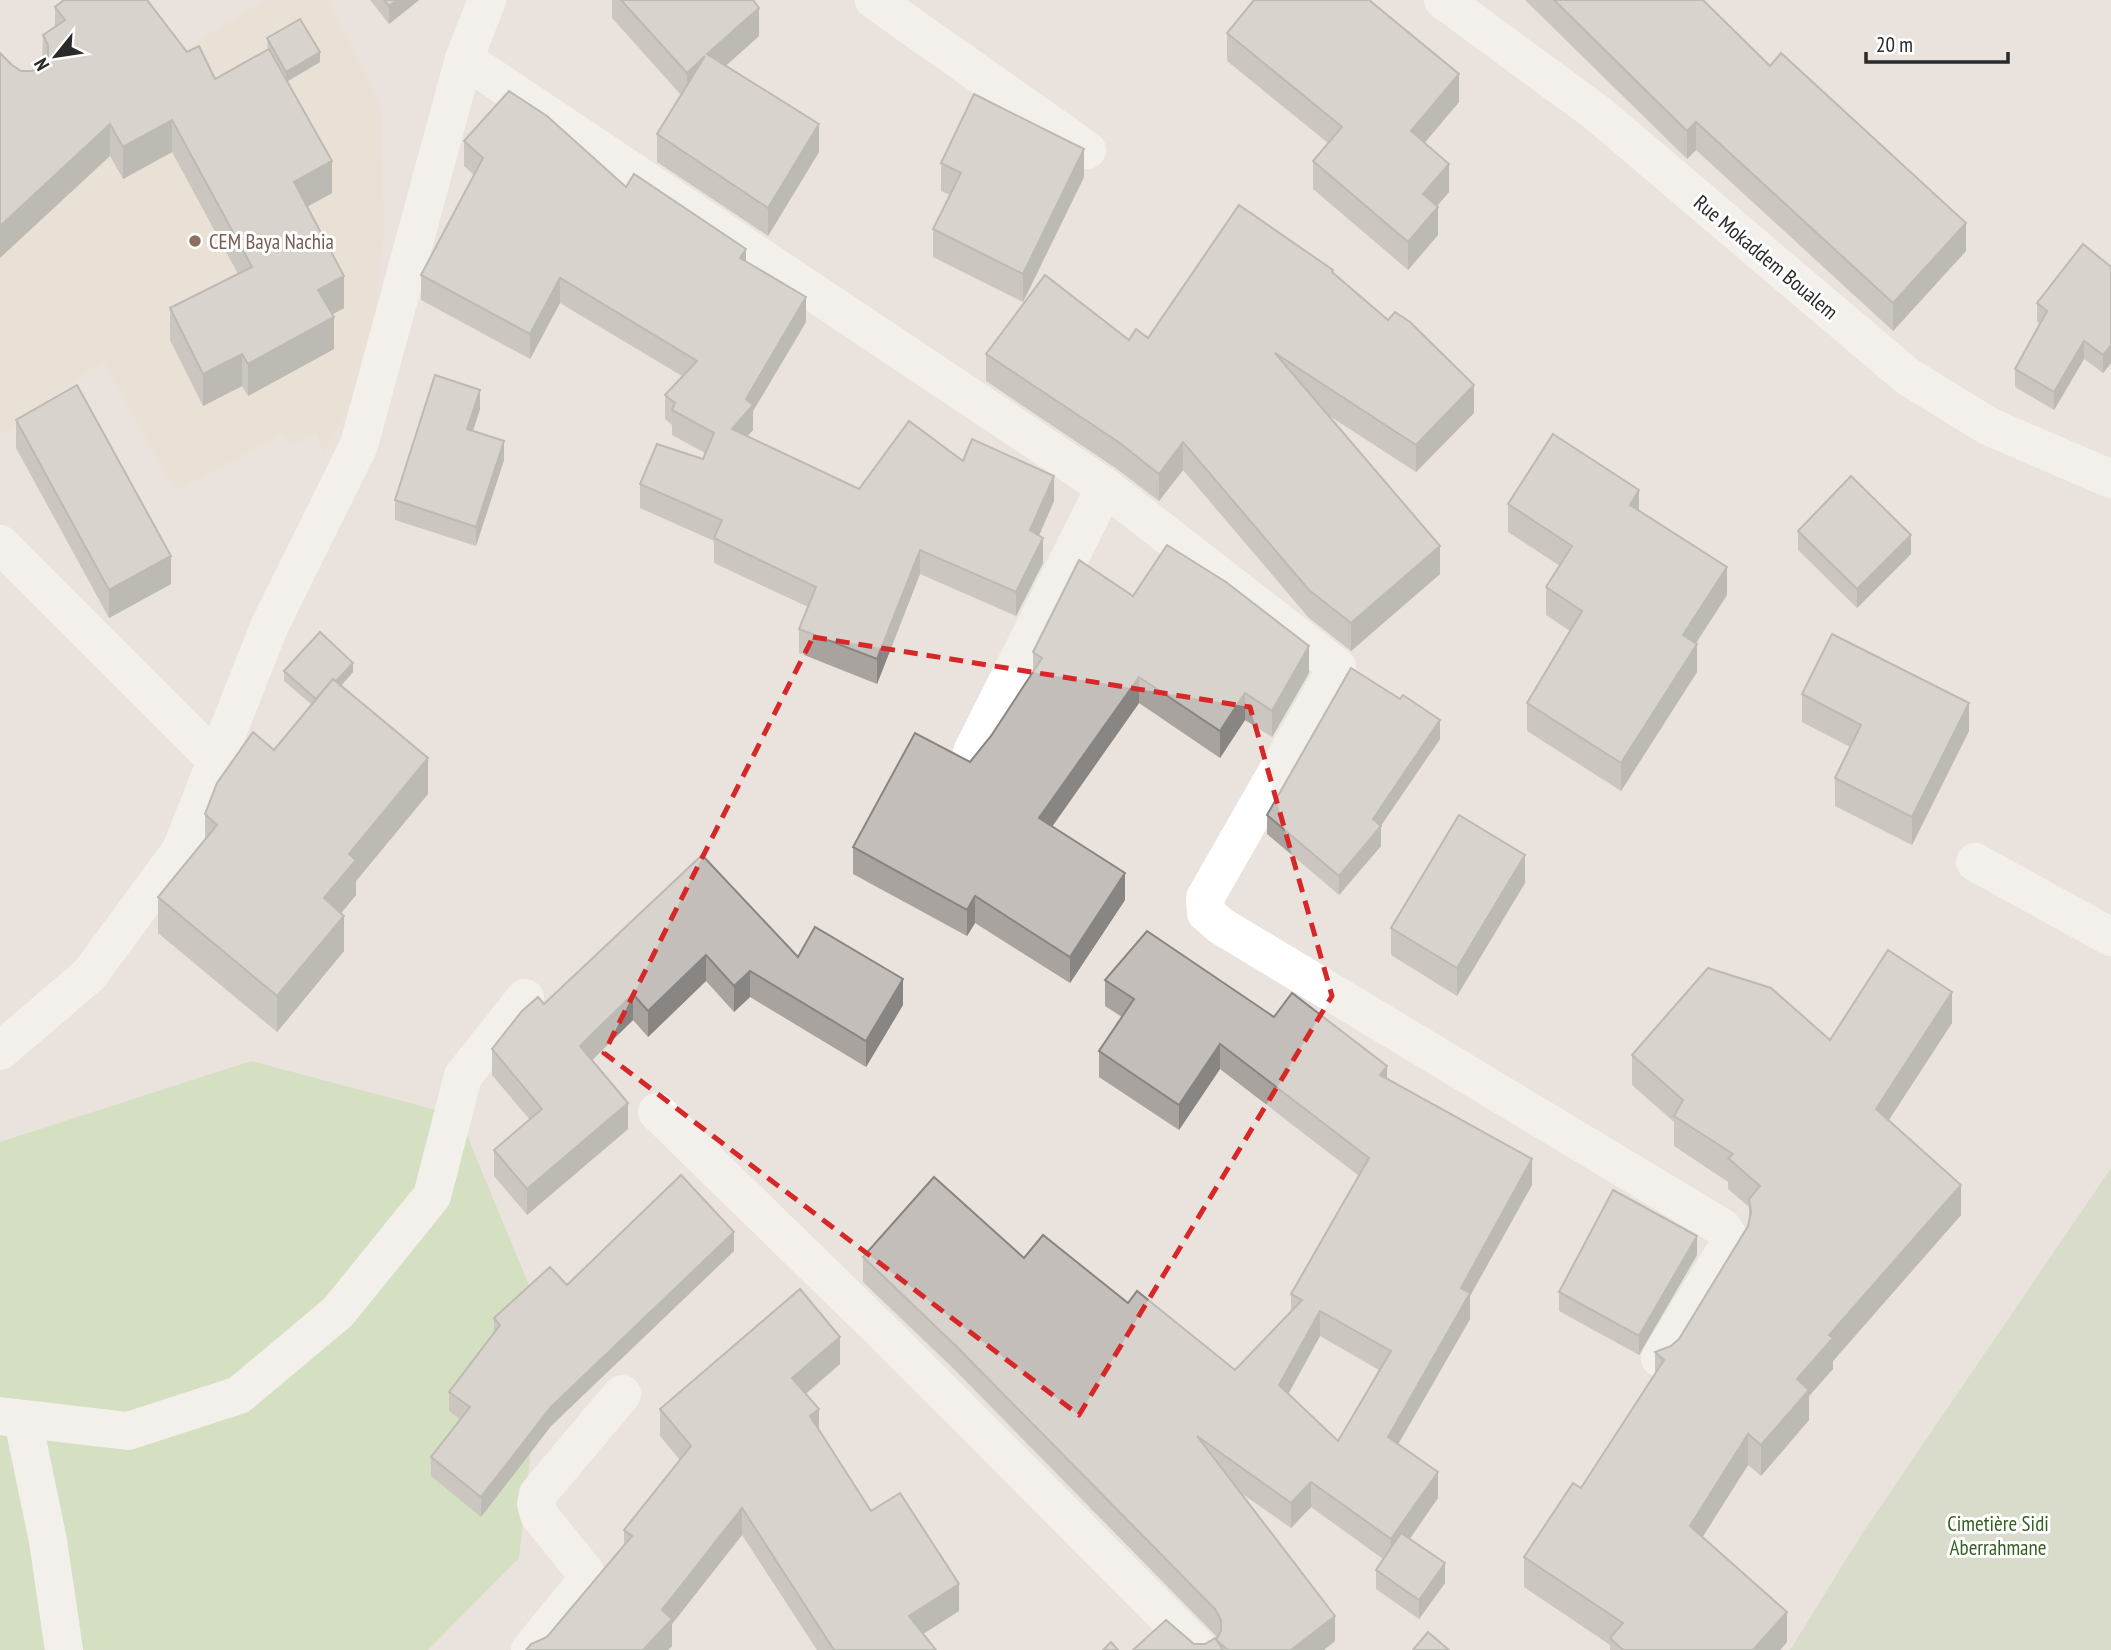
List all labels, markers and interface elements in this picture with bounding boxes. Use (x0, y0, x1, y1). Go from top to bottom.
north arrow (21, 21, 91, 91)
scale bar (1866, 21, 2008, 65)
text: 20 m (1876, 31, 1913, 58)
text: N (28, 54, 54, 75)
street label: Rue Mokaddem Boualem (1688, 189, 1844, 325)
place label: CEM Baya Nachia (209, 228, 334, 255)
marker: CEM Baya Nachia (187, 233, 203, 249)
park label: Cimetière Sidi Aberrahmane (1947, 1510, 2049, 1561)

